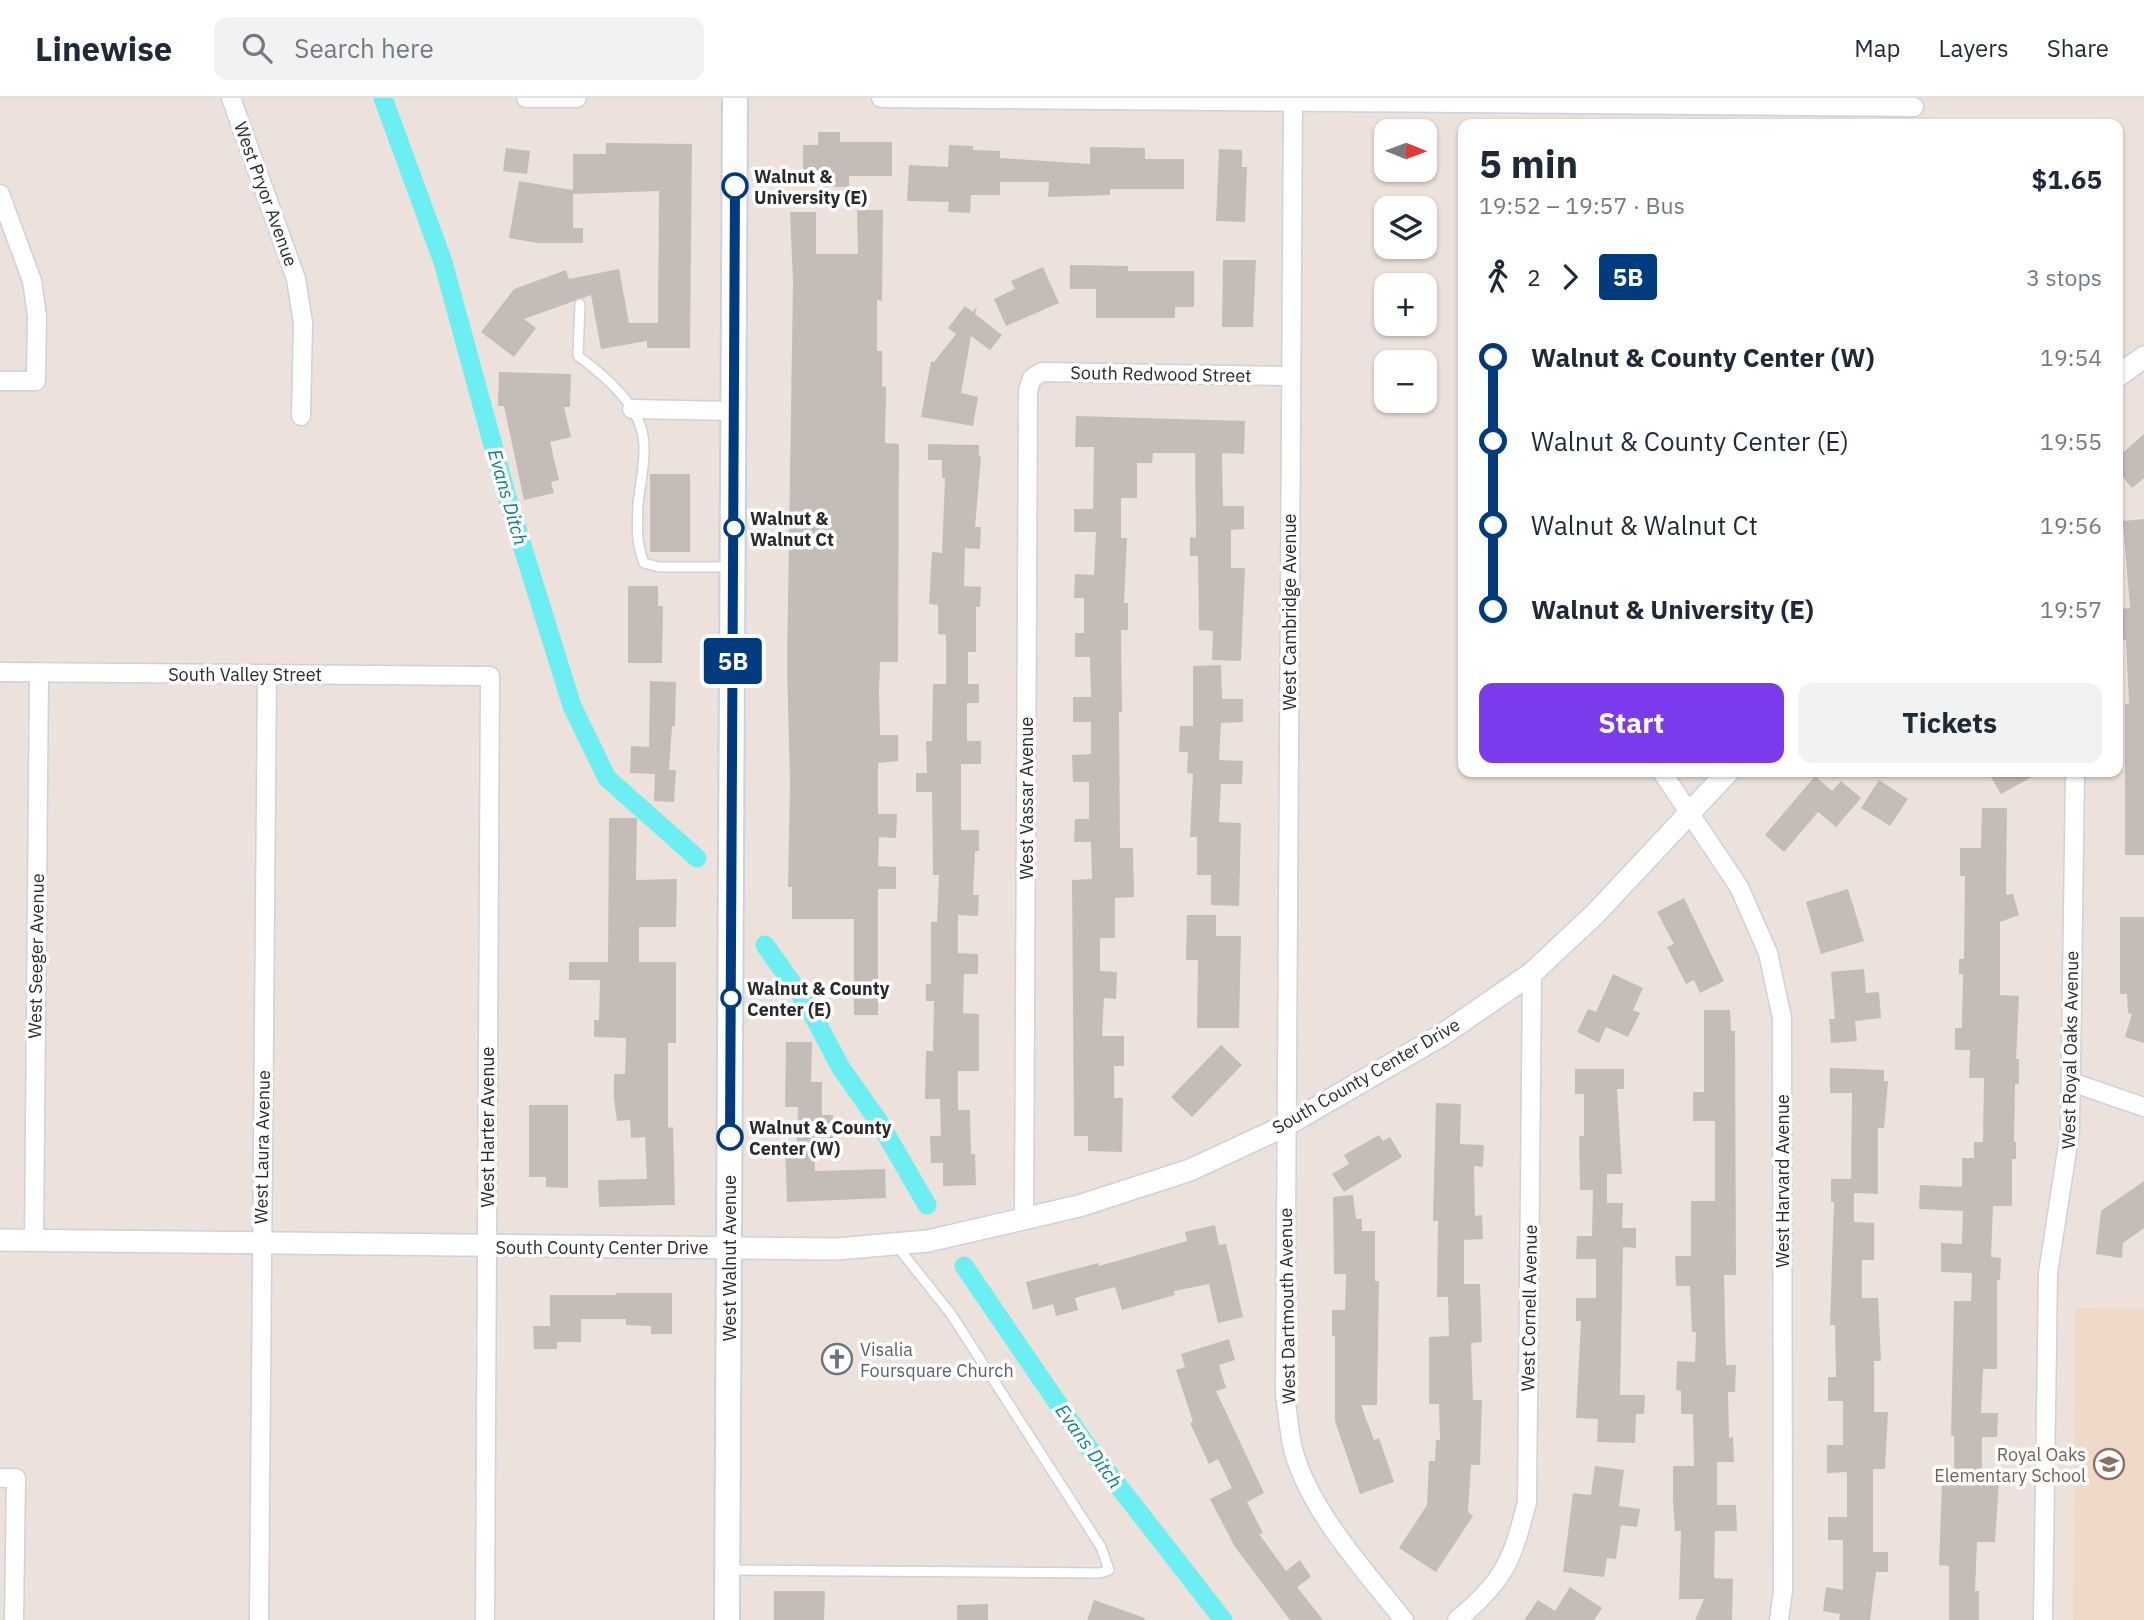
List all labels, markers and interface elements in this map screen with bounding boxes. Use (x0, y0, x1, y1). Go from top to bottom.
search box (214, 17, 704, 80)
text: Linewise (35, 27, 172, 70)
icon: search (238, 29, 276, 67)
text: Search here (294, 31, 434, 65)
text: Map (1854, 32, 1901, 64)
text: Layers (1939, 32, 2009, 64)
text: Share (2047, 32, 2109, 64)
street label: West Pryor Avenue (229, 119, 303, 270)
north arrow (1374, 119, 1437, 182)
map controls (1374, 119, 1437, 413)
text: 5 min (1479, 139, 1578, 188)
text: $1.65 (2032, 162, 2102, 196)
place label: Walnut & University (E) (754, 165, 867, 209)
marker: Walnut & University (E) (722, 173, 748, 199)
text: 19:52 – 19:57 · Bus (1479, 190, 1685, 220)
button: layers (1374, 196, 1437, 259)
icon: walk (1479, 258, 1517, 296)
icon: forward (1551, 258, 1589, 296)
text: 5B (1613, 261, 1643, 293)
text: 2 (1527, 262, 1541, 292)
text: 3 stops (2026, 262, 2102, 292)
button: + (1374, 273, 1437, 336)
text: Walnut & County Center (W) (1531, 340, 1875, 374)
text: 19:54 (2040, 342, 2102, 372)
button: − (1374, 350, 1437, 413)
street label: South Redwood Street (1070, 361, 1252, 387)
text: Walnut & County Center (E) (1531, 424, 1849, 458)
text: 19:55 (2040, 426, 2102, 456)
water label: Evans Ditch (483, 446, 533, 548)
place label: Walnut & Walnut Ct (750, 507, 834, 551)
text: Walnut & Walnut Ct (1531, 508, 1758, 542)
text: 19:56 (2040, 510, 2102, 540)
street label: West Cambridge Avenue (1278, 513, 1301, 710)
marker: Walnut & Walnut Ct (724, 518, 744, 538)
text: Walnut & University (E) (1531, 592, 1814, 626)
text: 19:57 (2040, 594, 2102, 624)
line badge: 5B (702, 638, 764, 684)
text: 5B (718, 645, 748, 677)
street label: South Valley Street (168, 663, 322, 686)
button: Start (1479, 683, 1784, 763)
button: Tickets (1798, 683, 2102, 763)
street label: West Vassar Avenue (1015, 716, 1038, 879)
street label: West Seeger Avenue (23, 873, 49, 1039)
street label: West Royal Oaks Avenue (2057, 951, 2083, 1149)
place label: Walnut & County Center (E) (747, 977, 890, 1021)
marker: Walnut & County Center (E) (721, 988, 741, 1008)
street label: South County Center Drive (1268, 1013, 1464, 1139)
street label: West Harter Avenue (476, 1046, 499, 1207)
street label: West Laura Avenue (249, 1070, 275, 1224)
street label: West Harvard Avenue (1771, 1094, 1794, 1268)
place label: Walnut & County Center (W) (749, 1116, 892, 1160)
marker: Walnut & County Center (W) (717, 1124, 743, 1150)
street label: West Walnut Avenue (718, 1175, 741, 1341)
street label: West Dartmouth Avenue (1274, 1207, 1300, 1404)
street label: West Cornell Avenue (1516, 1224, 1542, 1392)
street label: South County Center Drive (496, 1236, 709, 1259)
place label: Visalia Foursquare Church (860, 1338, 1014, 1382)
church icon: Visalia Foursquare Church (820, 1342, 854, 1376)
water label: Evans Ditch (1050, 1399, 1128, 1493)
place label: Royal Oaks Elementary School (1934, 1443, 2086, 1487)
school or university icon: Royal Oaks Elementary School (2092, 1447, 2126, 1481)

